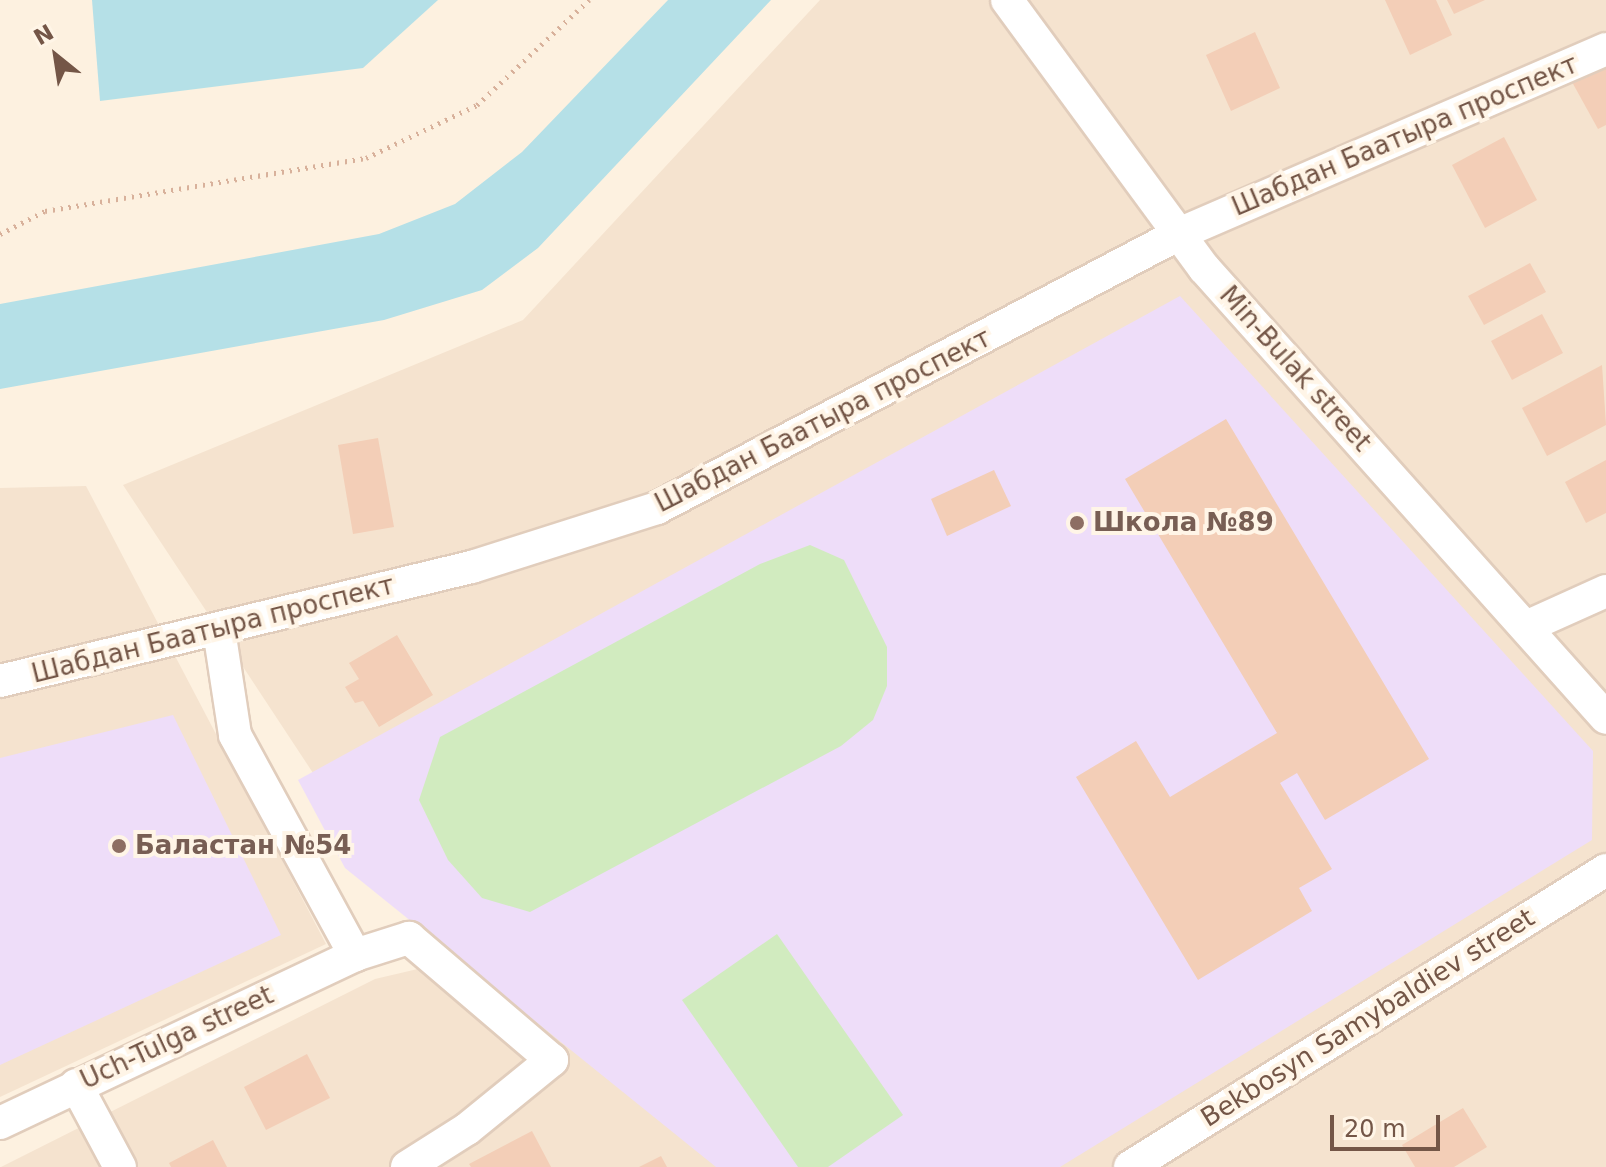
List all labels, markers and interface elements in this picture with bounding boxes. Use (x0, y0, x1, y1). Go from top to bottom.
north arrow (16, 16, 96, 96)
text: N (30, 19, 58, 50)
street label: Шабдан Баатыра проспект (1227, 49, 1583, 223)
street label: Min-Bulak street (1213, 280, 1377, 458)
street label: Шабдан Баатыра проспект (650, 323, 996, 519)
place label: Школа №89 (1093, 507, 1274, 539)
marker: Школа №89 (1068, 514, 1086, 532)
street label: Шабдан Баатыра проспект (28, 570, 398, 690)
place label: Баластан №54 (135, 830, 351, 862)
marker: Баластан №54 (110, 837, 128, 855)
street label: Bekbosyn Samybaldiev street (1196, 902, 1540, 1134)
street label: Uch-Tulga street (76, 980, 278, 1096)
scale bar (1334, 1099, 1444, 1149)
text: 20 m (1344, 1115, 1406, 1143)

